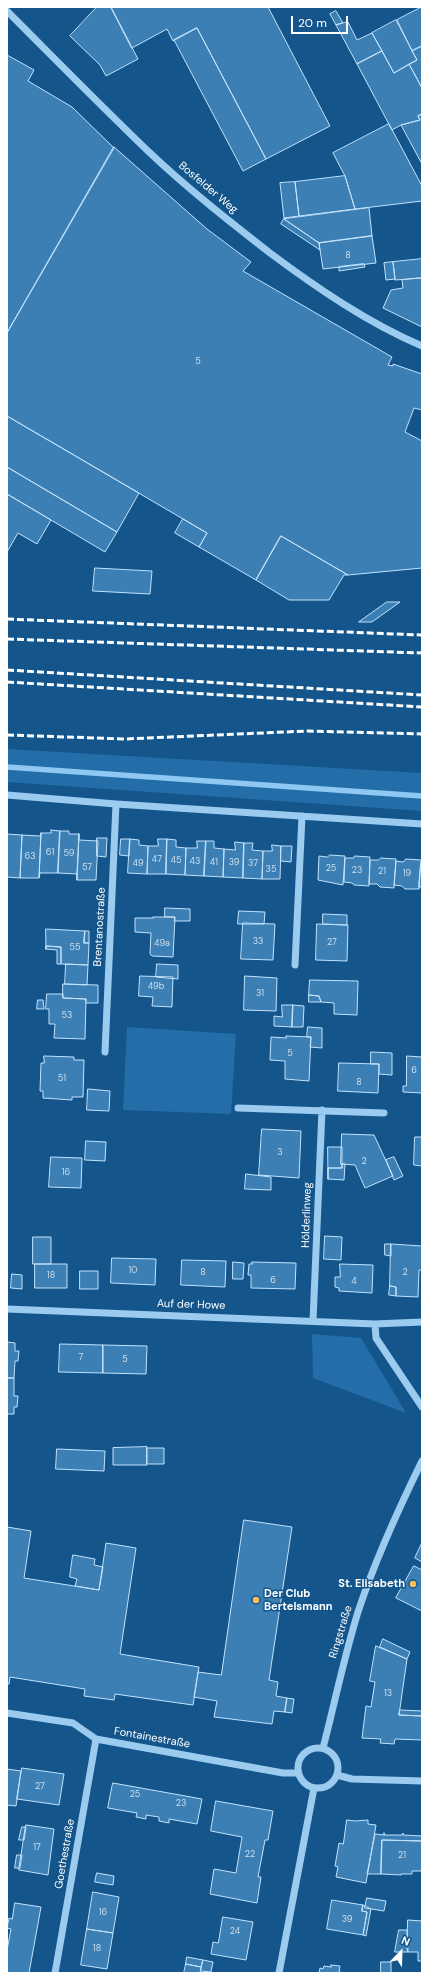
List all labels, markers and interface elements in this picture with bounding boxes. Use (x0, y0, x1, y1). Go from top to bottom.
scale bar (293, 8, 350, 34)
text: 20 m (298, 15, 327, 31)
street label: Bosfelder Weg (176, 159, 240, 217)
house number: 8 (345, 251, 351, 261)
house number: 5 (195, 357, 201, 367)
house number: 61 (46, 848, 54, 858)
house number: 59 (64, 849, 74, 859)
house number: 63 (25, 852, 35, 862)
house number: 47 (152, 855, 162, 865)
house number: 45 (171, 856, 181, 866)
house number: 43 (190, 857, 200, 867)
house number: 41 (210, 858, 218, 868)
house number: 39 (229, 858, 239, 868)
house number: 49 (132, 859, 144, 869)
house number: 37 (248, 859, 258, 869)
house number: 57 (82, 863, 92, 873)
house number: 25 (326, 864, 336, 874)
house number: 35 (266, 865, 276, 875)
house number: 23 (352, 866, 362, 876)
house number: 21 (378, 867, 386, 877)
house number: 19 (403, 869, 411, 879)
street label: Brentanostraße (91, 887, 109, 967)
house number: 33 (253, 937, 263, 947)
house number: 27 (327, 938, 337, 948)
house number: 49a (154, 939, 170, 949)
house number: 55 (70, 943, 80, 953)
house number: 49b (148, 982, 164, 992)
house number: 31 (256, 989, 264, 999)
house number: 53 (62, 1011, 72, 1021)
house number: 5 (287, 1049, 293, 1059)
house number: 6 (411, 1066, 417, 1076)
house number: 51 (58, 1074, 66, 1084)
house number: 8 (356, 1078, 362, 1088)
house number: 3 (277, 1148, 283, 1158)
house number: 2 (361, 1157, 367, 1167)
house number: 16 (62, 1168, 70, 1178)
street label: Hölderlinweg (299, 1182, 315, 1248)
house number: 10 (129, 1266, 137, 1276)
house number: 8 (200, 1268, 206, 1278)
house number: 2 (402, 1268, 408, 1278)
house number: 18 (47, 1271, 55, 1281)
house number: 6 (270, 1276, 276, 1286)
house number: 4 (351, 1277, 357, 1287)
street label: Auf der Howe (157, 1297, 225, 1313)
house number: 7 (79, 1353, 83, 1363)
house number: 5 (122, 1355, 128, 1365)
place label: St. Elisabeth (338, 1577, 405, 1591)
marker: St. Elisabeth (408, 1579, 418, 1589)
place label: Der Club Bertelsmann (264, 1587, 333, 1613)
marker: Der Club Bertelsmann (251, 1595, 261, 1605)
street label: Ringstraße (327, 1604, 355, 1660)
house number: 13 (384, 1689, 392, 1699)
street label: Fontainestraße (113, 1725, 191, 1751)
house number: 27 (35, 1782, 45, 1792)
house number: 25 (130, 1790, 140, 1800)
house number: 23 (176, 1799, 186, 1809)
street label: Goethestraße (52, 1818, 78, 1890)
house number: 17 (33, 1843, 41, 1853)
house number: 22 (245, 1850, 255, 1860)
house number: 21 (398, 1851, 406, 1861)
house number: 16 (99, 1908, 107, 1918)
house number: 39 (342, 1915, 352, 1925)
house number: 24 (230, 1927, 240, 1937)
north arrow (381, 1932, 421, 1972)
text: N (399, 1933, 412, 1949)
house number: 18 (93, 1944, 101, 1954)

